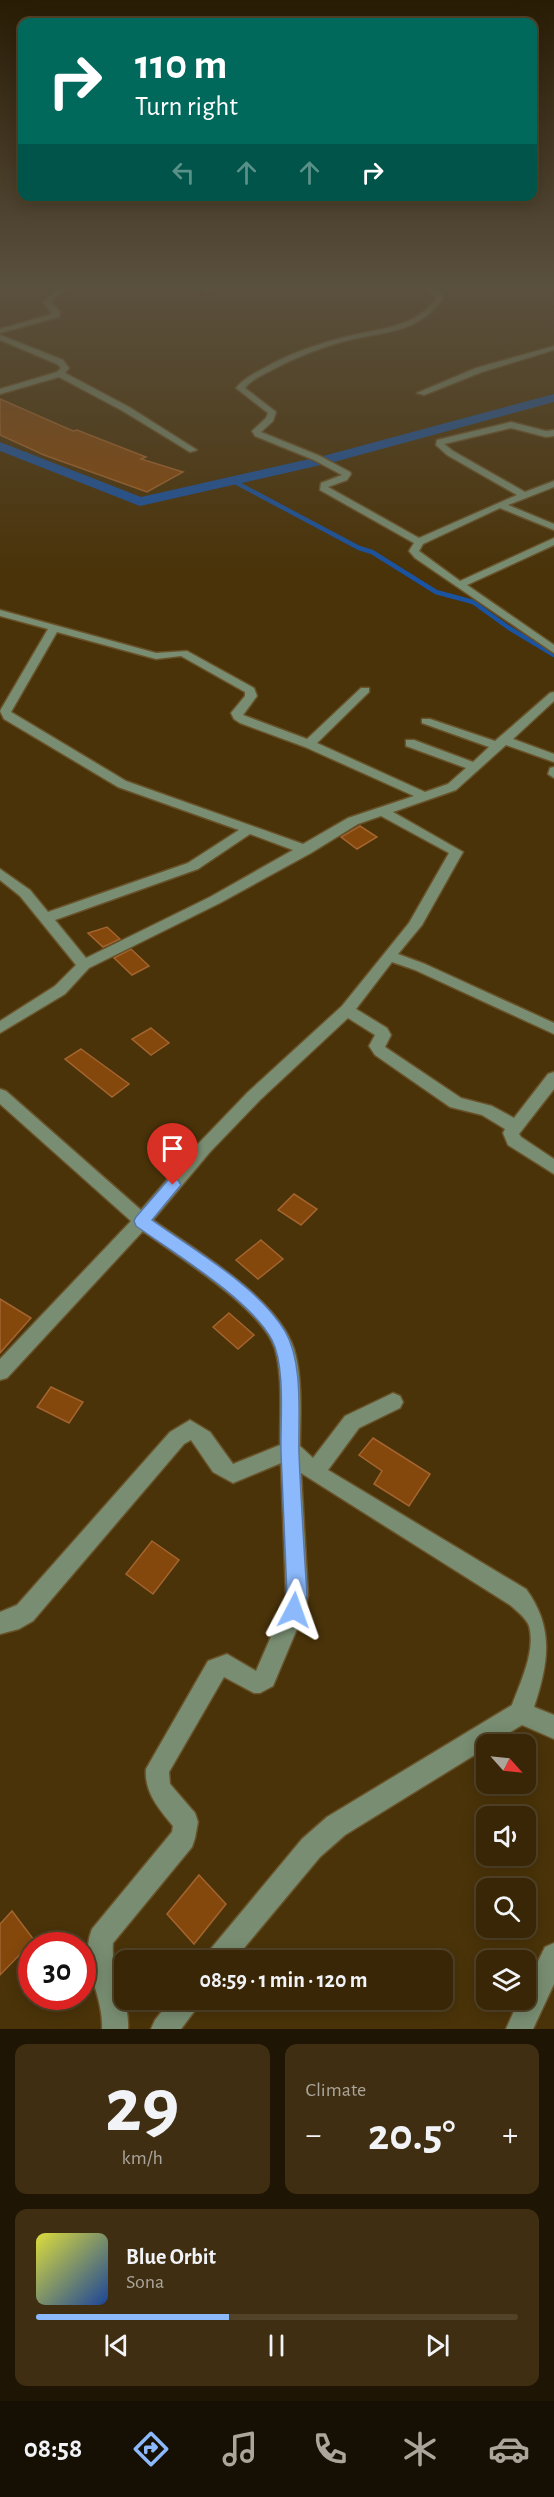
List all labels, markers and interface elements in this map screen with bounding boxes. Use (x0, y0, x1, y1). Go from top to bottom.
icon: right (36, 42, 114, 120)
text: 110 m (135, 44, 227, 86)
text: Turn right (135, 93, 238, 120)
icon: left (167, 156, 200, 189)
icon: ahead (230, 156, 263, 189)
icon: ahead (293, 156, 326, 189)
icon: right (356, 156, 389, 189)
pin (147, 1123, 198, 1185)
icon: arrive (156, 1132, 189, 1165)
position arrow (262, 1578, 326, 1642)
north arrow (476, 1734, 536, 1794)
map controls (476, 1734, 536, 2010)
button: sound (476, 1806, 536, 1866)
button: search (476, 1878, 536, 1938)
speed limit sign: 30 (18, 1932, 96, 2010)
button: layers (476, 1950, 536, 2010)
text: 08:59 · 1 min · 120 m (199, 1969, 368, 1991)
text: 29 (105, 2068, 179, 2146)
text: Climate (306, 2080, 366, 2100)
text: 20.5° (368, 2113, 456, 2158)
text: − (306, 2119, 321, 2152)
text: + (502, 2119, 518, 2152)
text: km/h (122, 2148, 163, 2168)
text: Blue Orbit (126, 2246, 216, 2268)
text: Sona (126, 2272, 164, 2292)
icon: previous (100, 2329, 133, 2362)
icon: pause (260, 2329, 293, 2362)
icon: next (421, 2329, 454, 2362)
icon: directions (130, 2428, 172, 2470)
icon: music (219, 2428, 261, 2470)
icon: phone (309, 2428, 351, 2470)
icon: climate (399, 2428, 441, 2470)
icon: car (488, 2428, 530, 2470)
text: 08:58 (24, 2435, 82, 2462)

